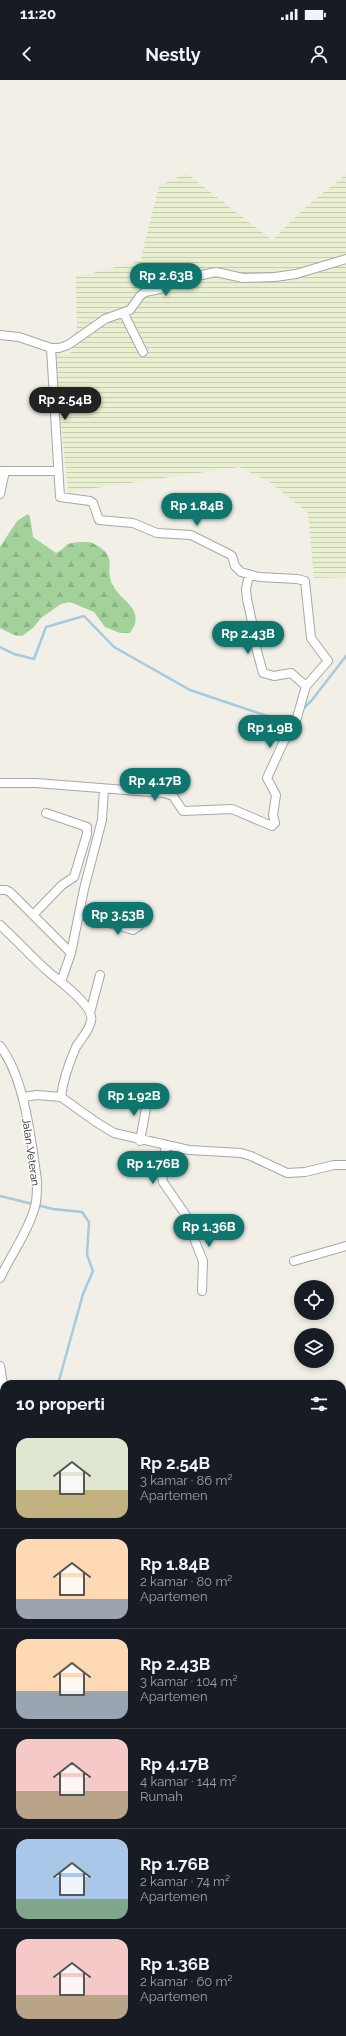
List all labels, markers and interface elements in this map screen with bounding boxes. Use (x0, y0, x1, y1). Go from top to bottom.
text: 11:20 (20, 5, 56, 23)
icon: back (16, 43, 38, 65)
icon: person (308, 43, 330, 65)
text: Nestly (145, 44, 201, 65)
pin: Rp 2.63B (125, 263, 207, 297)
text: Rp 2.63B (139, 268, 193, 283)
pin: Rp 2.54B (24, 387, 106, 421)
text: Rp 2.54B (38, 392, 92, 407)
pin: Rp 1.84B (156, 493, 238, 527)
text: Rp 1.84B (170, 498, 224, 513)
pin: Rp 2.43B (207, 621, 289, 655)
text: Rp 2.43B (221, 626, 275, 641)
pin: Rp 1.9B (233, 715, 307, 749)
text: Rp 1.9B (247, 720, 293, 735)
pin: Rp 4.17B (114, 768, 196, 802)
text: Rp 4.17B (129, 773, 181, 788)
pin: Rp 3.53B (77, 902, 159, 936)
text: Rp 3.53B (91, 907, 145, 922)
pin: Rp 1.92B (93, 1083, 175, 1117)
text: Rp 1.92B (107, 1088, 161, 1103)
street label: Jalan Veteran (19, 1117, 42, 1187)
pin: Rp 1.76B (112, 1151, 194, 1185)
text: Rp 1.76B (126, 1156, 180, 1171)
pin: Rp 1.36B (168, 1214, 250, 1248)
text: Rp 1.36B (182, 1219, 236, 1234)
map controls (294, 1280, 334, 1368)
button: locate (294, 1280, 334, 1320)
button: layers (294, 1328, 334, 1368)
icon: filters (308, 1393, 330, 1415)
text: 10 properti (16, 1394, 105, 1414)
text: Rp 2.54B (140, 1453, 210, 1473)
icon: home (48, 1454, 96, 1502)
text: 3 kamar · 86 m² (140, 1473, 232, 1488)
text: Apartemen (140, 1488, 208, 1503)
text: Rp 1.84B (140, 1554, 210, 1574)
icon: home (48, 1555, 96, 1603)
text: 2 kamar · 80 m² (140, 1574, 232, 1589)
text: Apartemen (140, 1589, 208, 1604)
text: Rp 2.43B (140, 1654, 210, 1674)
icon: home (48, 1655, 96, 1703)
text: 3 kamar · 104 m² (140, 1674, 238, 1689)
text: Apartemen (140, 1689, 208, 1704)
text: Rp 4.17B (140, 1754, 209, 1774)
icon: home (48, 1755, 96, 1803)
text: 4 kamar · 144 m² (140, 1774, 237, 1789)
text: Rumah (140, 1789, 183, 1804)
text: Rp 1.76B (140, 1854, 209, 1874)
icon: home (48, 1855, 96, 1903)
text: 2 kamar · 74 m² (140, 1874, 230, 1889)
text: Apartemen (140, 1889, 208, 1904)
text: Rp 1.36B (140, 1954, 210, 1974)
icon: home (48, 1955, 96, 2003)
text: 2 kamar · 60 m² (140, 1974, 233, 1989)
text: Apartemen (140, 1989, 208, 2004)

